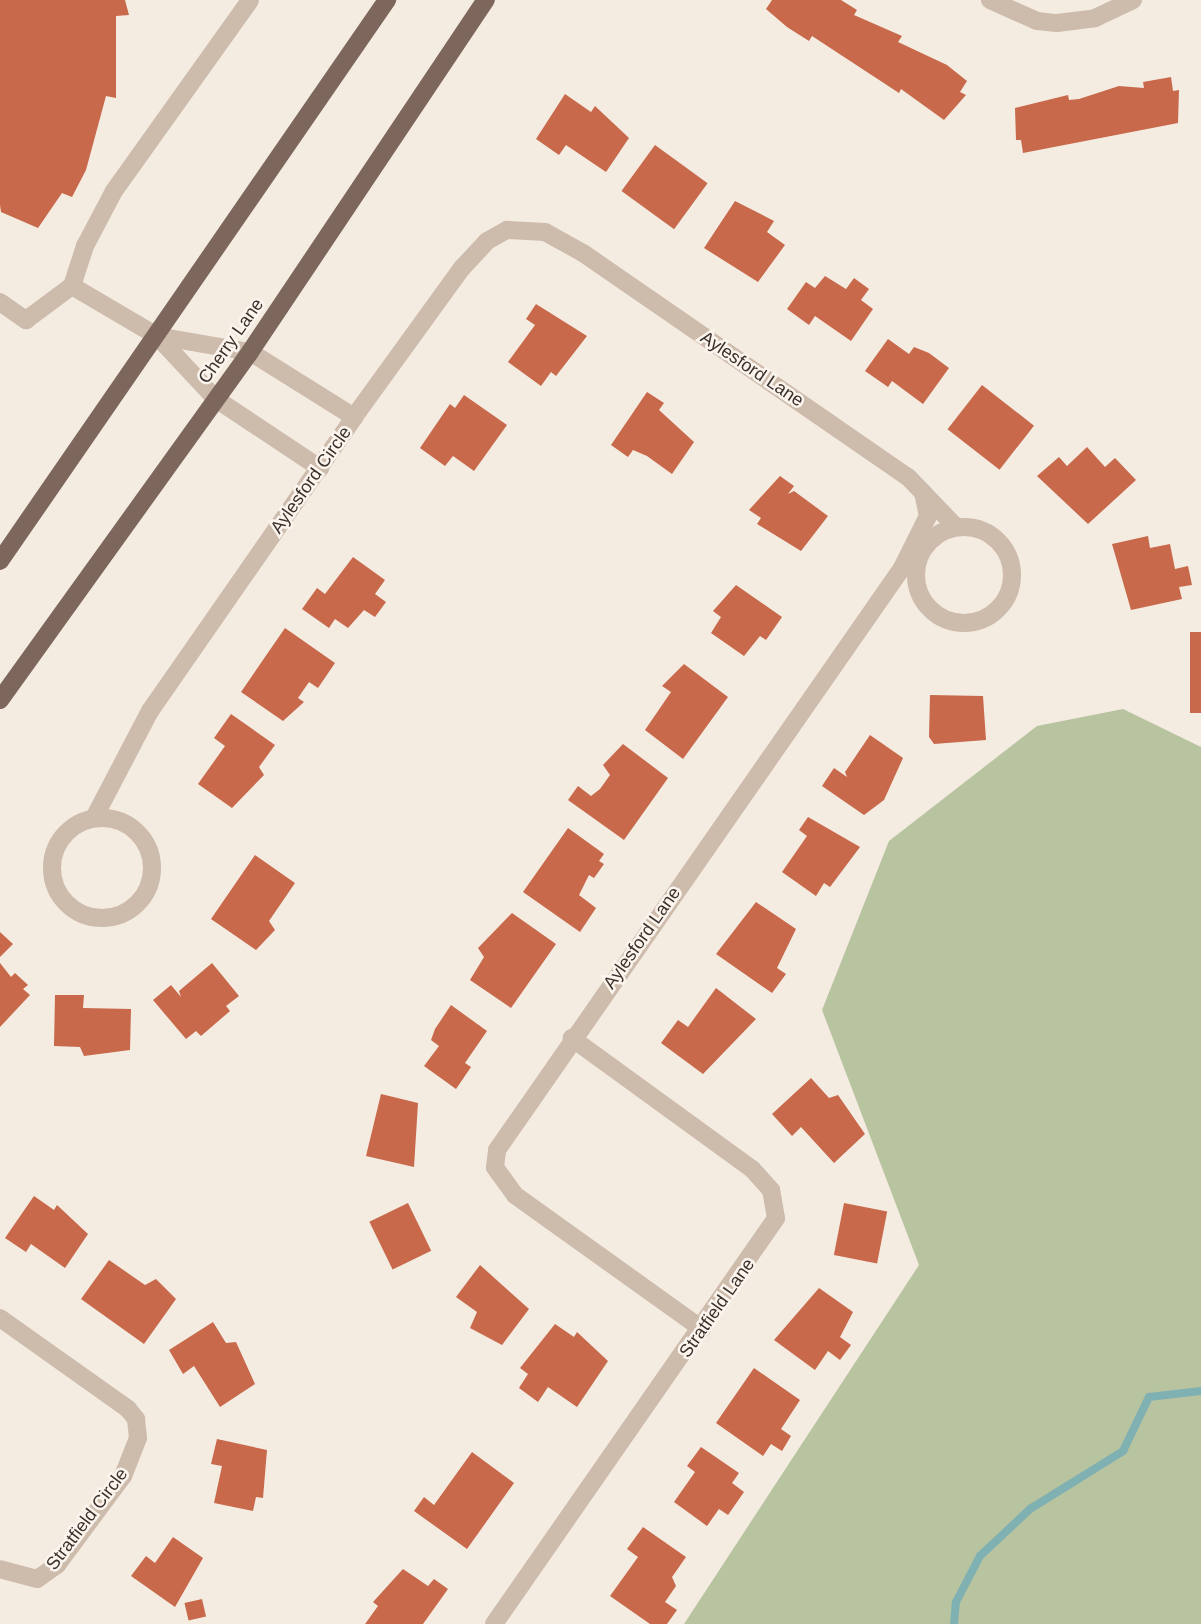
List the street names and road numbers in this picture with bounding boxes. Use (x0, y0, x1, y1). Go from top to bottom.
street label: Cherry Lane (194, 294, 268, 388)
street label: Aylesford Lane (696, 327, 808, 411)
street label: Aylesford Circle (266, 422, 356, 538)
street label: Aylesford Lane (599, 883, 685, 993)
street label: Stratfield Lane (675, 1254, 759, 1362)
street label: Stratfield Circle (42, 1464, 132, 1574)

